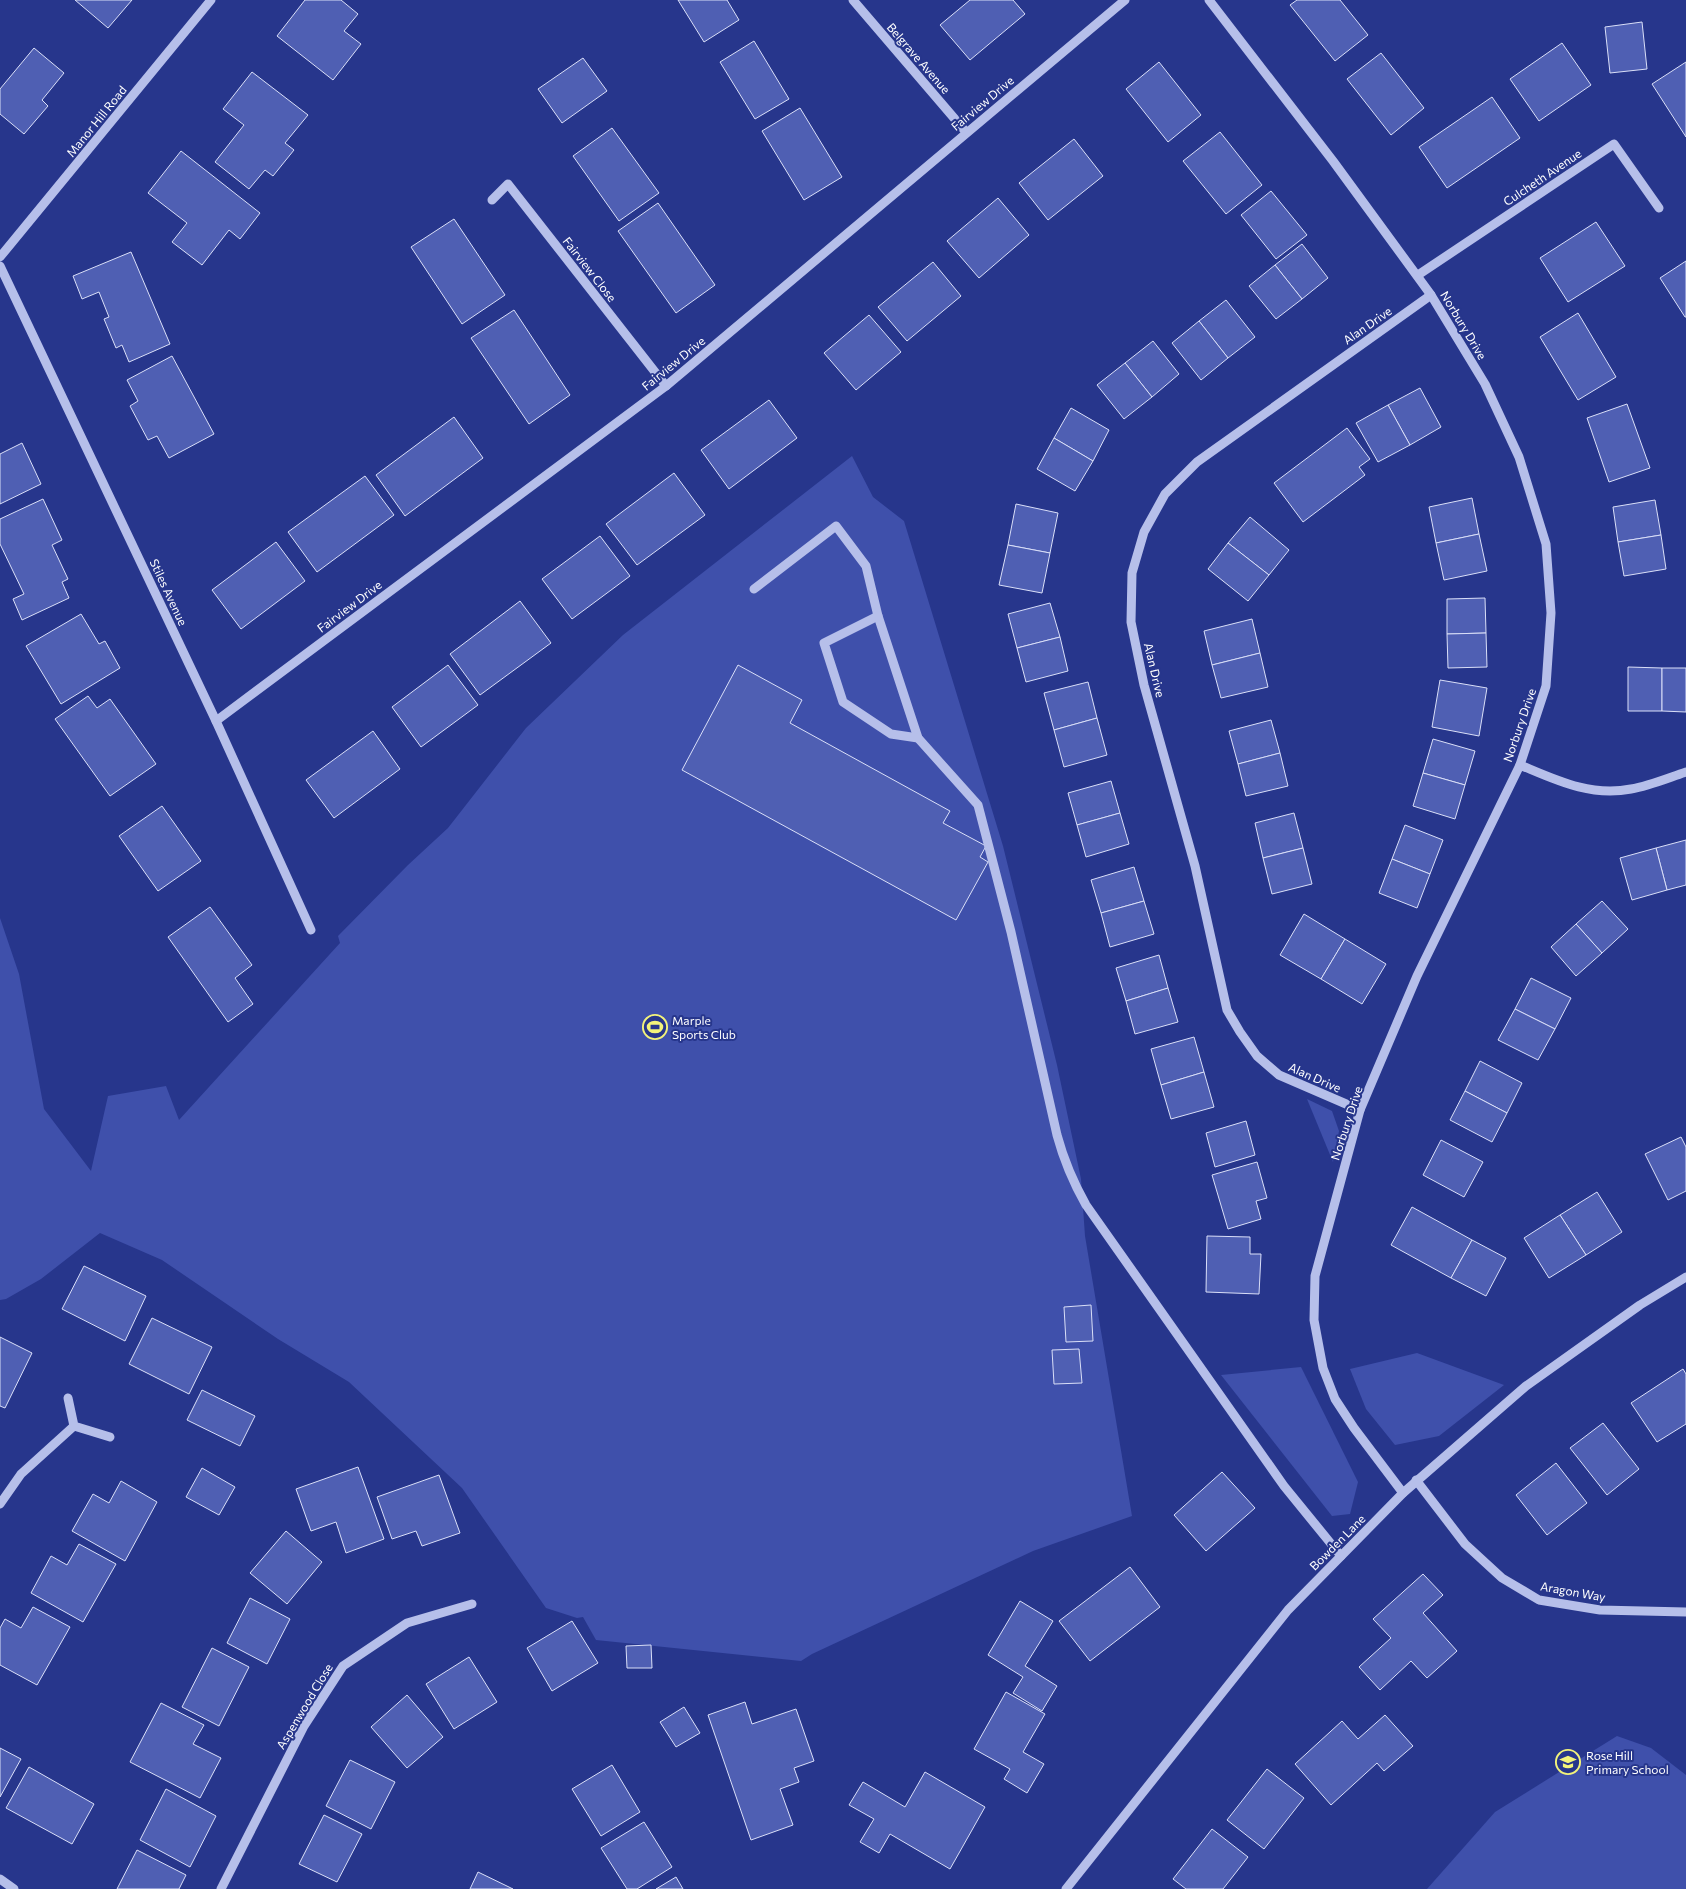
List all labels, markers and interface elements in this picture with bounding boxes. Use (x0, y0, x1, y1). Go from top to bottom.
street label: Belgrave Avenue (885, 20, 953, 96)
street label: Fairview Drive (948, 73, 1016, 133)
street label: Manor Hill Road (63, 83, 129, 159)
street label: Culcheth Avenue (1500, 146, 1584, 208)
street label: Fairview Close (560, 234, 620, 304)
street label: Norbury Drive (1438, 288, 1490, 362)
street label: Alan Drive (1340, 303, 1394, 347)
street label: Fairview Drive (639, 333, 707, 393)
street label: Stiles Avenue (147, 556, 191, 628)
street label: Fairview Drive (314, 577, 384, 635)
street label: Alan Drive (1142, 641, 1168, 699)
street label: Norbury Drive (1500, 686, 1538, 764)
place label: Marple Sports Club (672, 1013, 736, 1041)
sports icon: Marple Sports Club (642, 1014, 668, 1040)
street label: Alan Drive (1287, 1059, 1343, 1095)
street label: Norbury Drive (1327, 1084, 1365, 1162)
street label: Bowden Lane (1306, 1511, 1368, 1573)
street label: Aragon Way (1539, 1578, 1607, 1604)
street label: Aspenwood Close (273, 1661, 335, 1751)
place label: Rose Hill Primary School (1586, 1748, 1669, 1776)
school or university icon: Rose Hill Primary School (1555, 1749, 1581, 1775)

